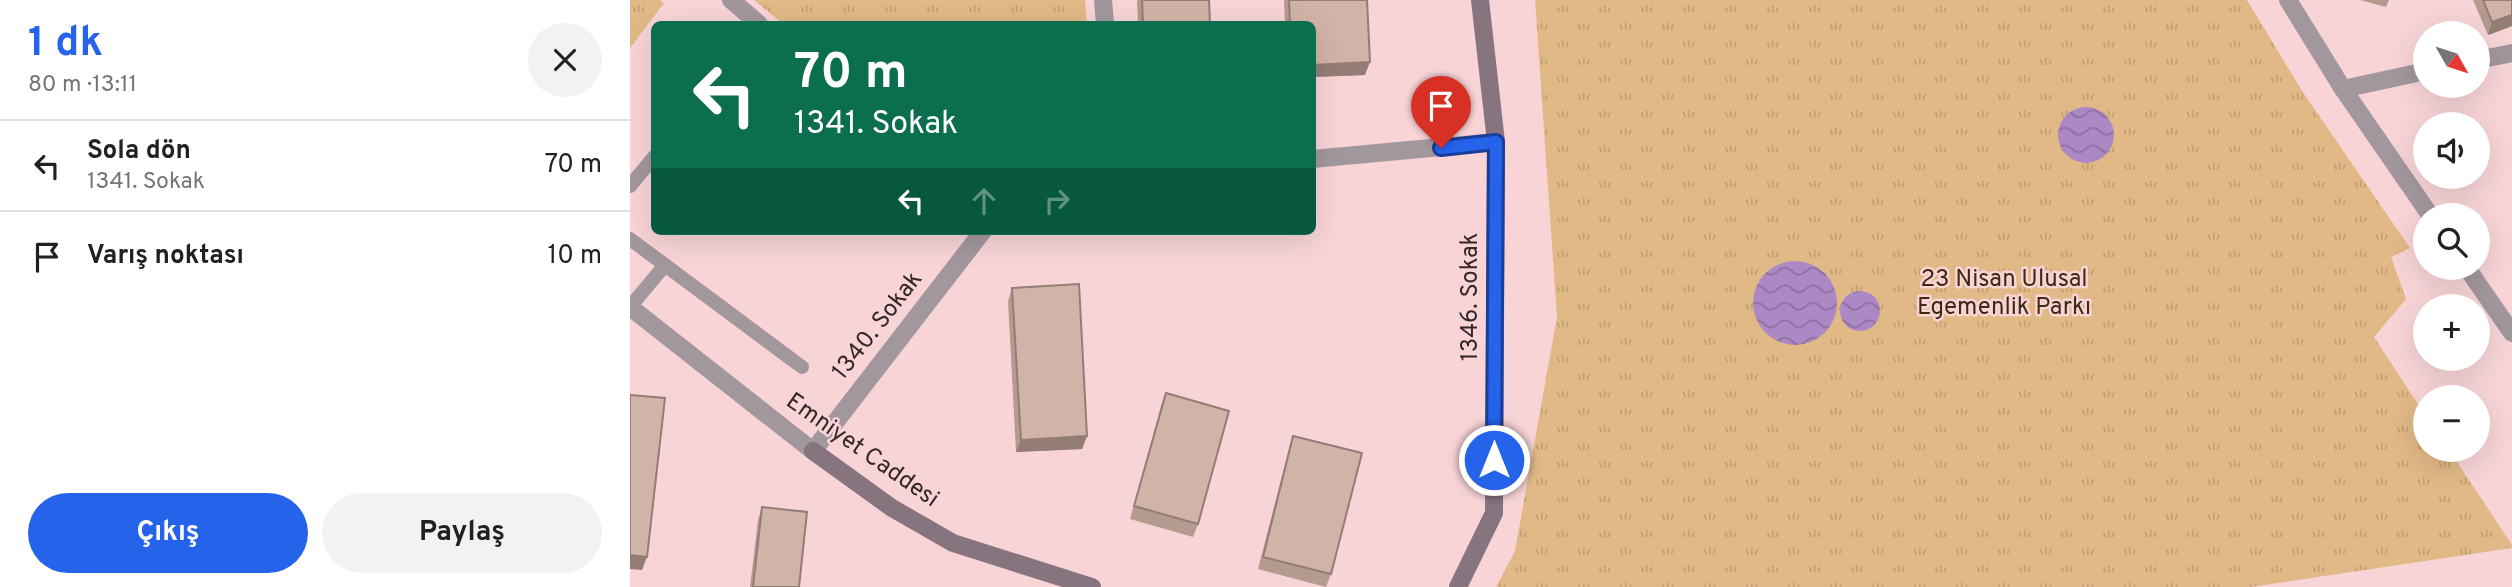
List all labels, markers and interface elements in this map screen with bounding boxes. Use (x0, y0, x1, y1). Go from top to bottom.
text: 1 dk (28, 18, 103, 71)
north arrow (2413, 21, 2490, 98)
map controls (2413, 21, 2490, 462)
button: close (528, 23, 602, 97)
text: 70 m (794, 44, 908, 106)
icon: left (679, 49, 770, 140)
text: 80 m · 13:11 (28, 71, 137, 100)
pin (1411, 76, 1471, 148)
icon: arrive (1422, 87, 1460, 125)
text: 1341. Sokak (794, 105, 958, 145)
button: sound (2413, 112, 2490, 189)
text: Sola dön (87, 135, 191, 168)
icon: left (28, 147, 66, 185)
text: 70 m (544, 149, 602, 182)
text: 1341. Sokak (87, 168, 205, 197)
icon: left (892, 182, 930, 220)
icon: ahead (965, 182, 1003, 220)
icon: right (1038, 182, 1076, 220)
button: search (2413, 203, 2490, 280)
street label: 1346. Sokak (1456, 233, 1486, 361)
icon: arrive (28, 238, 66, 276)
text: Varış noktası (87, 240, 244, 273)
text: 10 m (547, 240, 602, 273)
park label: 23 Nisan Ulusal Egemenlik Parkı (1917, 265, 2091, 323)
street label: 1340. Sokak (826, 266, 930, 386)
button: + (2413, 294, 2490, 371)
button: − (2413, 385, 2490, 462)
street label: Emniyet Caddesi (780, 387, 944, 515)
position arrow (1457, 423, 1531, 497)
button: Çıkış (28, 493, 308, 573)
button: Paylaş (322, 493, 602, 573)

